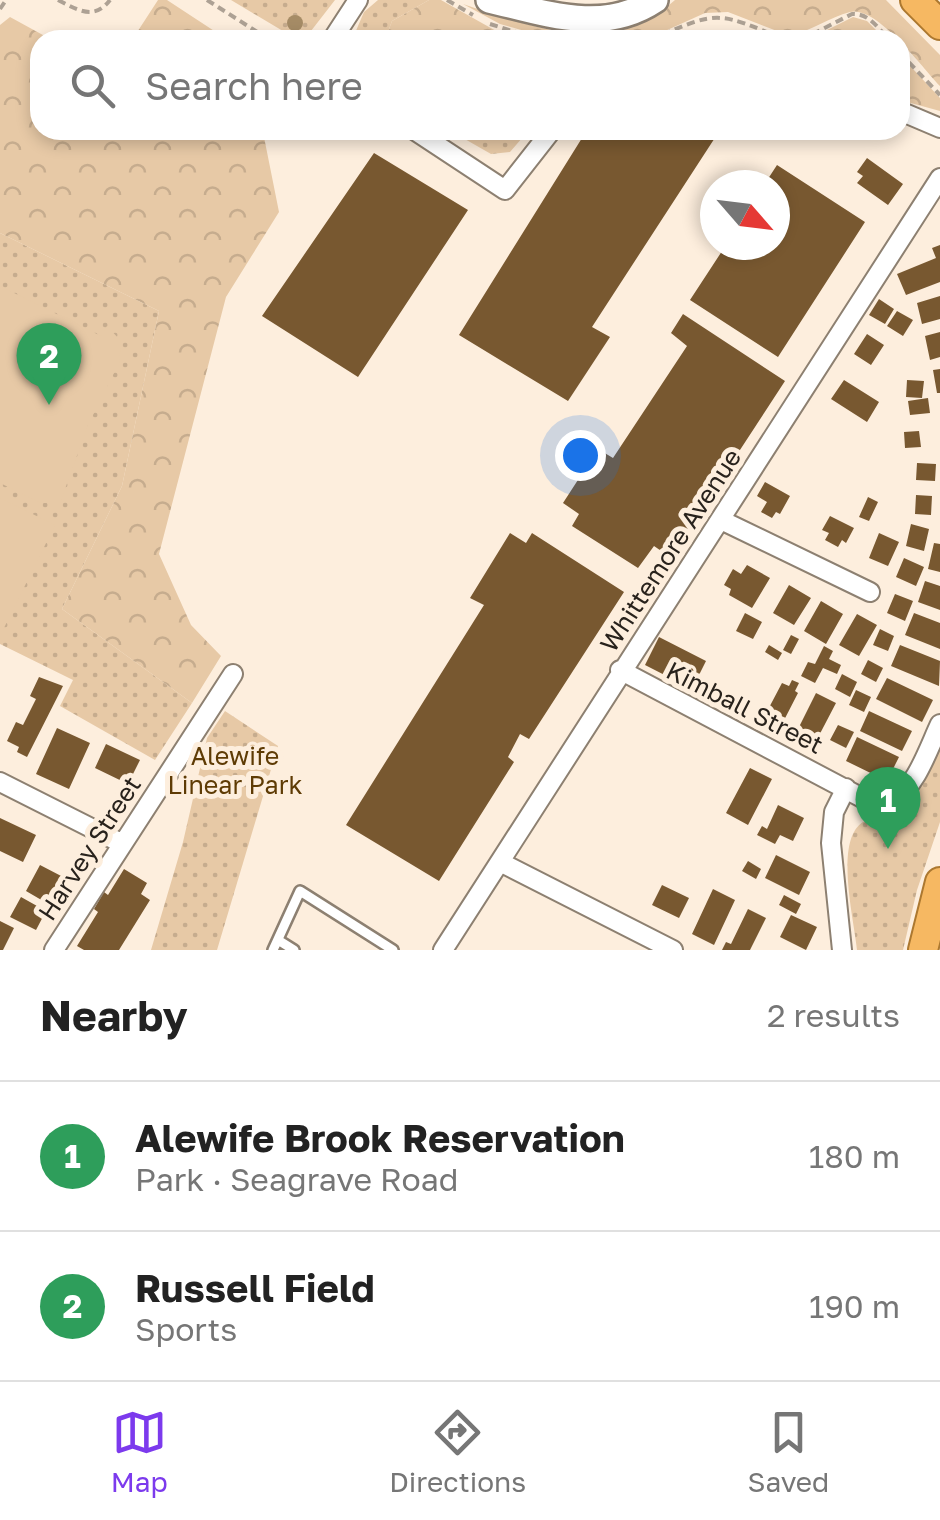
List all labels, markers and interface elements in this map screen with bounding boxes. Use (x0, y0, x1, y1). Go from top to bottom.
search box (30, 30, 910, 140)
icon: search (65, 58, 120, 113)
text: Search here (145, 63, 363, 108)
north arrow (700, 170, 790, 260)
pin: 2 (17, 322, 82, 405)
your location (555, 430, 606, 481)
street label: Whittemore Avenue (593, 443, 747, 657)
street label: Kimball Street (661, 654, 829, 760)
park label: Alewife Linear Park (167, 740, 303, 800)
pin: 1 (856, 766, 920, 849)
street label: Harvey Street (31, 770, 147, 926)
text: Nearby (40, 990, 188, 1040)
text: 2 results (767, 996, 900, 1034)
text: Alewife Brook Reservation (135, 1115, 625, 1160)
text: 1 (64, 1137, 81, 1175)
text: 180 m (809, 1137, 900, 1175)
text: Park · Seagrave Road (135, 1160, 459, 1198)
text: Russell Field (135, 1265, 375, 1310)
text: 2 (63, 1287, 82, 1325)
text: 190 m (809, 1287, 900, 1325)
text: Sports (135, 1310, 237, 1348)
tab: Map (111, 1405, 168, 1498)
tab: Directions (389, 1405, 526, 1498)
tab: Saved (747, 1405, 829, 1498)

